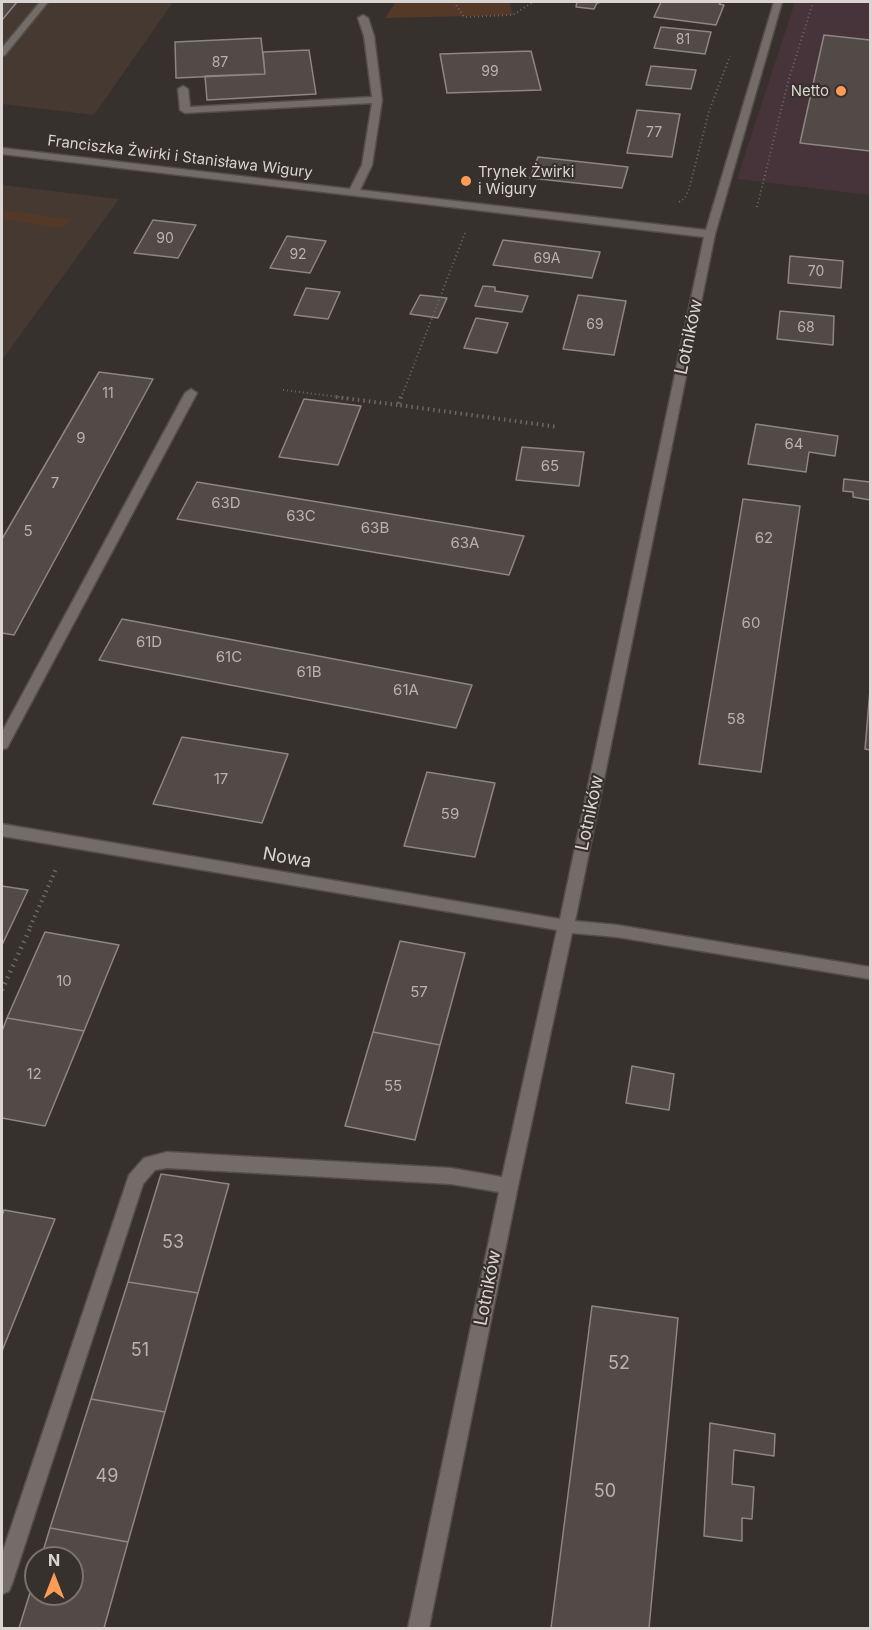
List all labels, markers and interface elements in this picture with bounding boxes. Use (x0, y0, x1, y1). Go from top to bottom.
house number: 81 (676, 32, 690, 48)
house number: 87 (212, 55, 228, 71)
house number: 99 (481, 64, 499, 80)
place label: Netto (791, 82, 829, 100)
marker: Netto (834, 84, 848, 98)
house number: 77 (646, 125, 662, 141)
street label: Franciszka Żwirki i Stanisława Wigury (46, 132, 314, 182)
place label: Trynek Żwirki i Wigury (478, 163, 574, 198)
marker: Trynek Żwirki i Wigury (459, 174, 473, 188)
house number: 90 (156, 231, 174, 247)
house number: 92 (289, 247, 307, 263)
house number: 69A (533, 251, 561, 267)
house number: 70 (808, 264, 824, 280)
street label: Lotników (670, 297, 708, 377)
house number: 69 (586, 317, 604, 333)
house number: 68 (797, 320, 815, 336)
house number: 11 (102, 386, 114, 402)
house number: 9 (76, 429, 86, 447)
house number: 64 (785, 435, 803, 453)
house number: 65 (541, 457, 559, 475)
house number: 7 (51, 474, 59, 492)
house number: 63D (211, 494, 241, 512)
house number: 63C (286, 507, 316, 525)
house number: 63B (361, 519, 389, 537)
house number: 5 (23, 522, 33, 540)
house number: 62 (755, 529, 773, 547)
house number: 63A (451, 534, 479, 552)
house number: 60 (742, 614, 760, 632)
house number: 61D (136, 633, 162, 651)
house number: 61C (216, 648, 242, 666)
house number: 61B (296, 663, 322, 681)
house number: 61A (393, 681, 419, 699)
house number: 58 (727, 710, 745, 728)
house number: 17 (214, 770, 228, 788)
street label: Lotników (571, 773, 609, 853)
house number: 59 (441, 805, 459, 823)
street label: Nowa (261, 843, 313, 873)
house number: 10 (56, 972, 72, 990)
house number: 57 (410, 983, 428, 1001)
house number: 12 (26, 1065, 42, 1083)
house number: 55 (384, 1077, 402, 1095)
house number: 53 (162, 1232, 184, 1254)
street label: Lotników (470, 1248, 506, 1328)
house number: 51 (131, 1340, 149, 1362)
house number: 52 (608, 1353, 630, 1375)
house number: 49 (96, 1466, 118, 1488)
house number: 50 (594, 1481, 616, 1503)
north arrow (24, 1546, 84, 1606)
text: N (48, 1550, 60, 1570)

